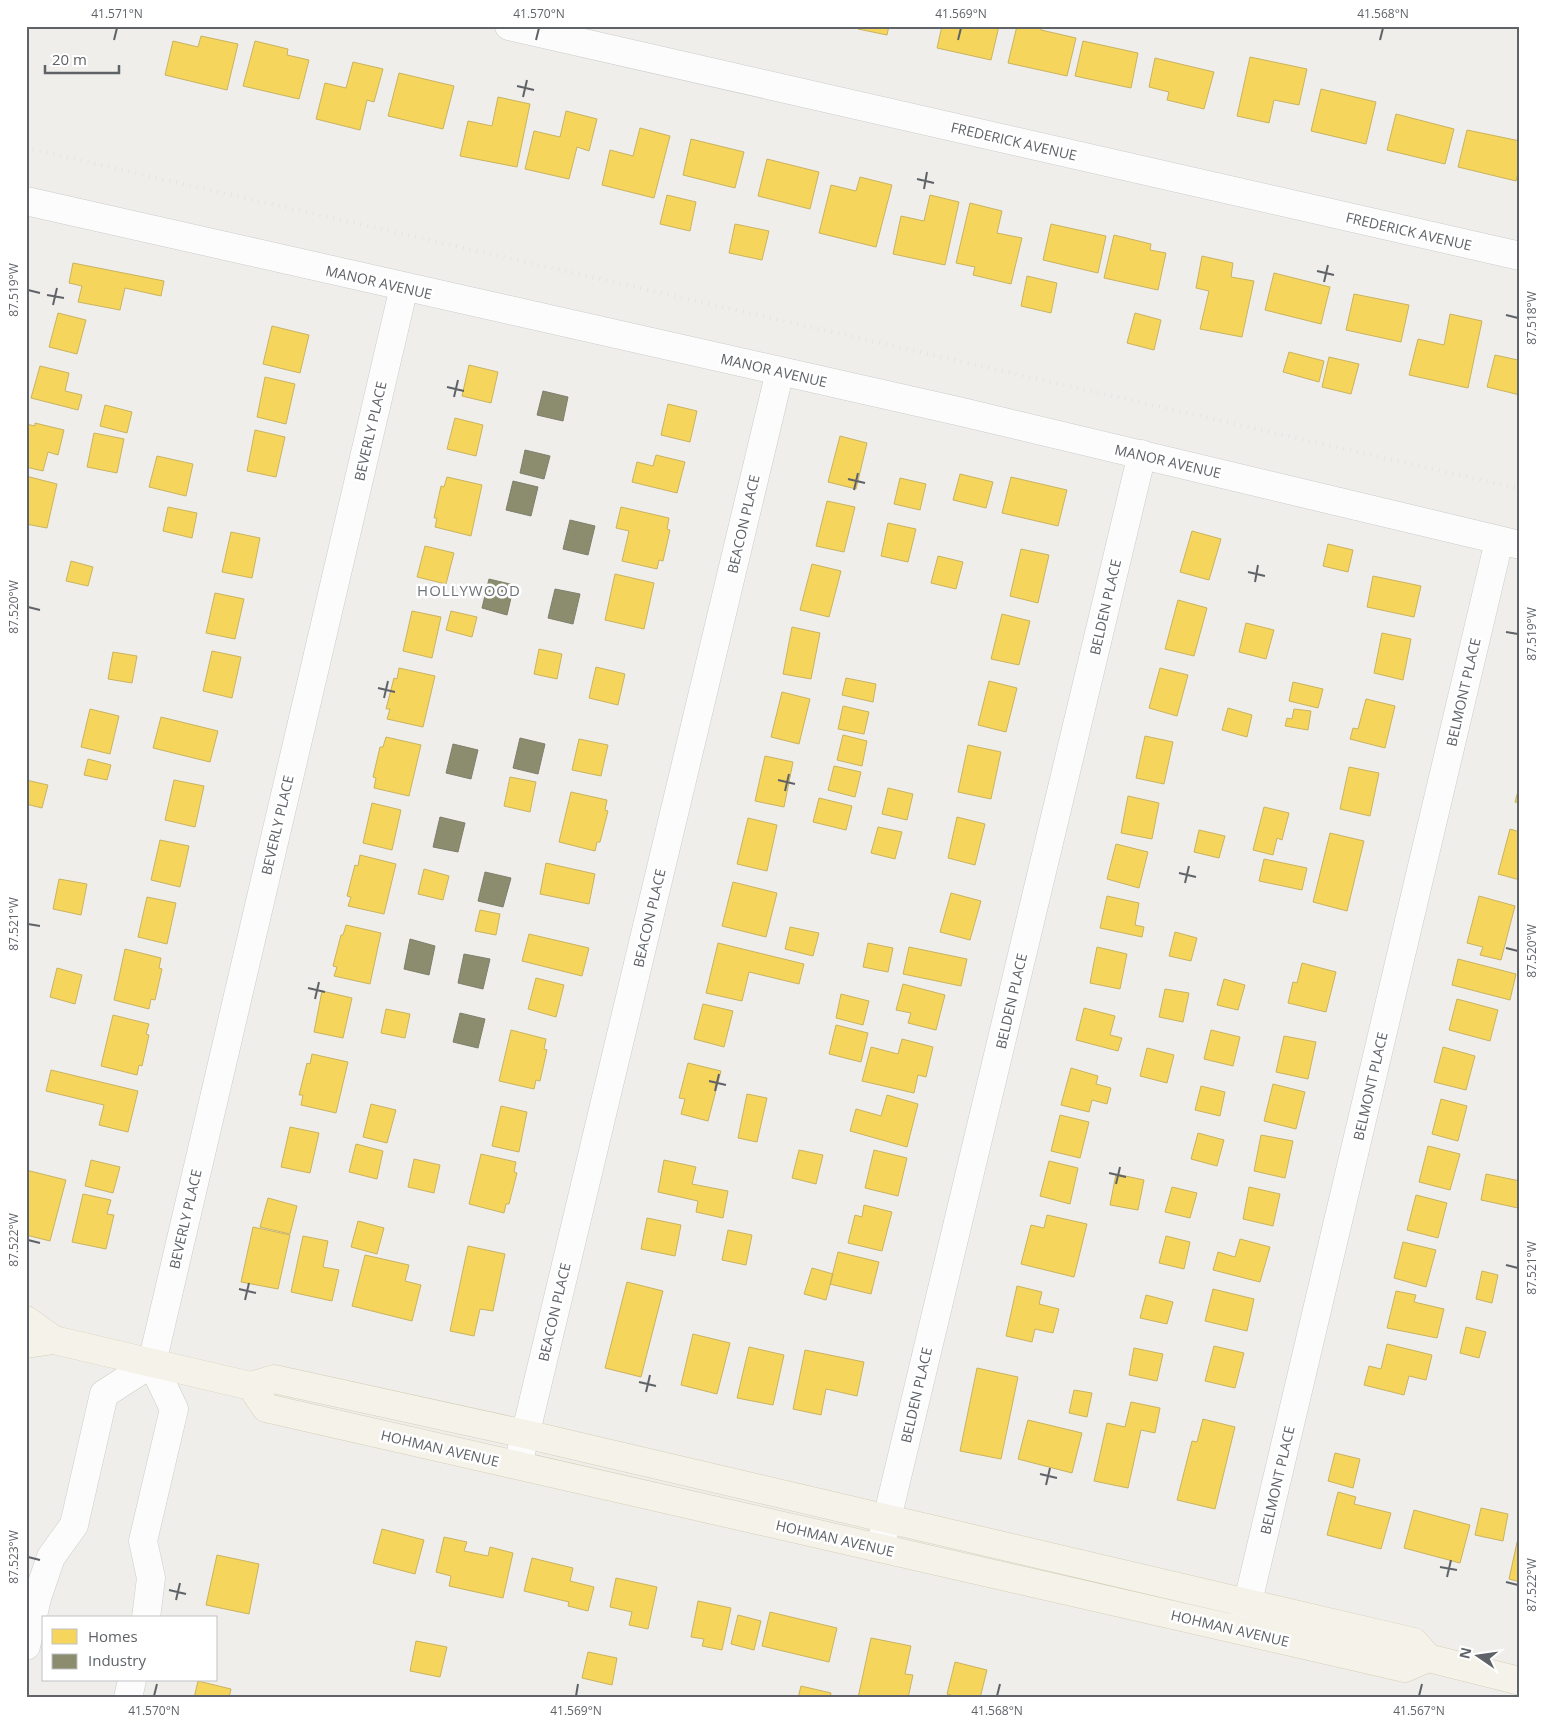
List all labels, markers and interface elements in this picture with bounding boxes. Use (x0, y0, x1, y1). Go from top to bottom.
text: 41.571°N (91, 5, 143, 22)
text: 41.570°N (513, 5, 565, 22)
text: 41.569°N (935, 5, 987, 22)
text: 41.568°N (1357, 5, 1409, 22)
scale bar (45, 42, 119, 74)
text: 20 m (52, 49, 87, 69)
street label: FREDERICK AVENUE (949, 117, 1079, 165)
street label: FREDERICK AVENUE (1344, 207, 1474, 255)
street label: MANOR AVENUE (324, 261, 434, 303)
text: 87.519°W (5, 263, 22, 317)
text: 87.518°W (1523, 291, 1540, 345)
street label: MANOR AVENUE (719, 349, 829, 391)
street label: BEVERLY PLACE (349, 379, 391, 483)
street label: MANOR AVENUE (1113, 440, 1223, 482)
street label: BEACON PLACE (722, 473, 764, 575)
street label: BELDEN PLACE (1085, 557, 1125, 657)
text: 87.520°W (5, 580, 22, 634)
district label: HOLLYWOOD (417, 580, 521, 600)
text: 87.519°W (1523, 607, 1540, 661)
street label: BELMONT PLACE (1441, 636, 1485, 748)
street label: BEVERLY PLACE (256, 773, 298, 877)
street label: BEACON PLACE (628, 867, 670, 969)
text: 87.521°W (5, 897, 22, 951)
text: 87.520°W (1523, 924, 1540, 978)
street label: BELDEN PLACE (991, 951, 1031, 1051)
street label: BELMONT PLACE (1348, 1030, 1392, 1142)
street label: BEVERLY PLACE (164, 1167, 206, 1271)
text: 87.522°W (5, 1213, 22, 1267)
text: 87.521°W (1523, 1241, 1540, 1295)
street label: BEACON PLACE (533, 1261, 575, 1363)
street label: BELDEN PLACE (896, 1345, 936, 1445)
street label: BELMONT PLACE (1255, 1424, 1299, 1536)
street label: HOHMAN AVENUE (379, 1425, 501, 1471)
street label: HOHMAN AVENUE (774, 1515, 896, 1561)
text: 87.523°W (5, 1530, 22, 1584)
text: 87.522°W (1523, 1558, 1540, 1612)
street label: HOHMAN AVENUE (1169, 1605, 1291, 1651)
legend (42, 1616, 218, 1682)
text: Homes (88, 1626, 138, 1646)
north arrow (1454, 1632, 1504, 1682)
text: N (1454, 1645, 1475, 1661)
text: Industry (88, 1650, 146, 1670)
text: 41.570°N (128, 1702, 180, 1719)
text: 41.569°N (550, 1702, 602, 1719)
text: 41.568°N (971, 1702, 1023, 1719)
text: 41.567°N (1393, 1702, 1445, 1719)

